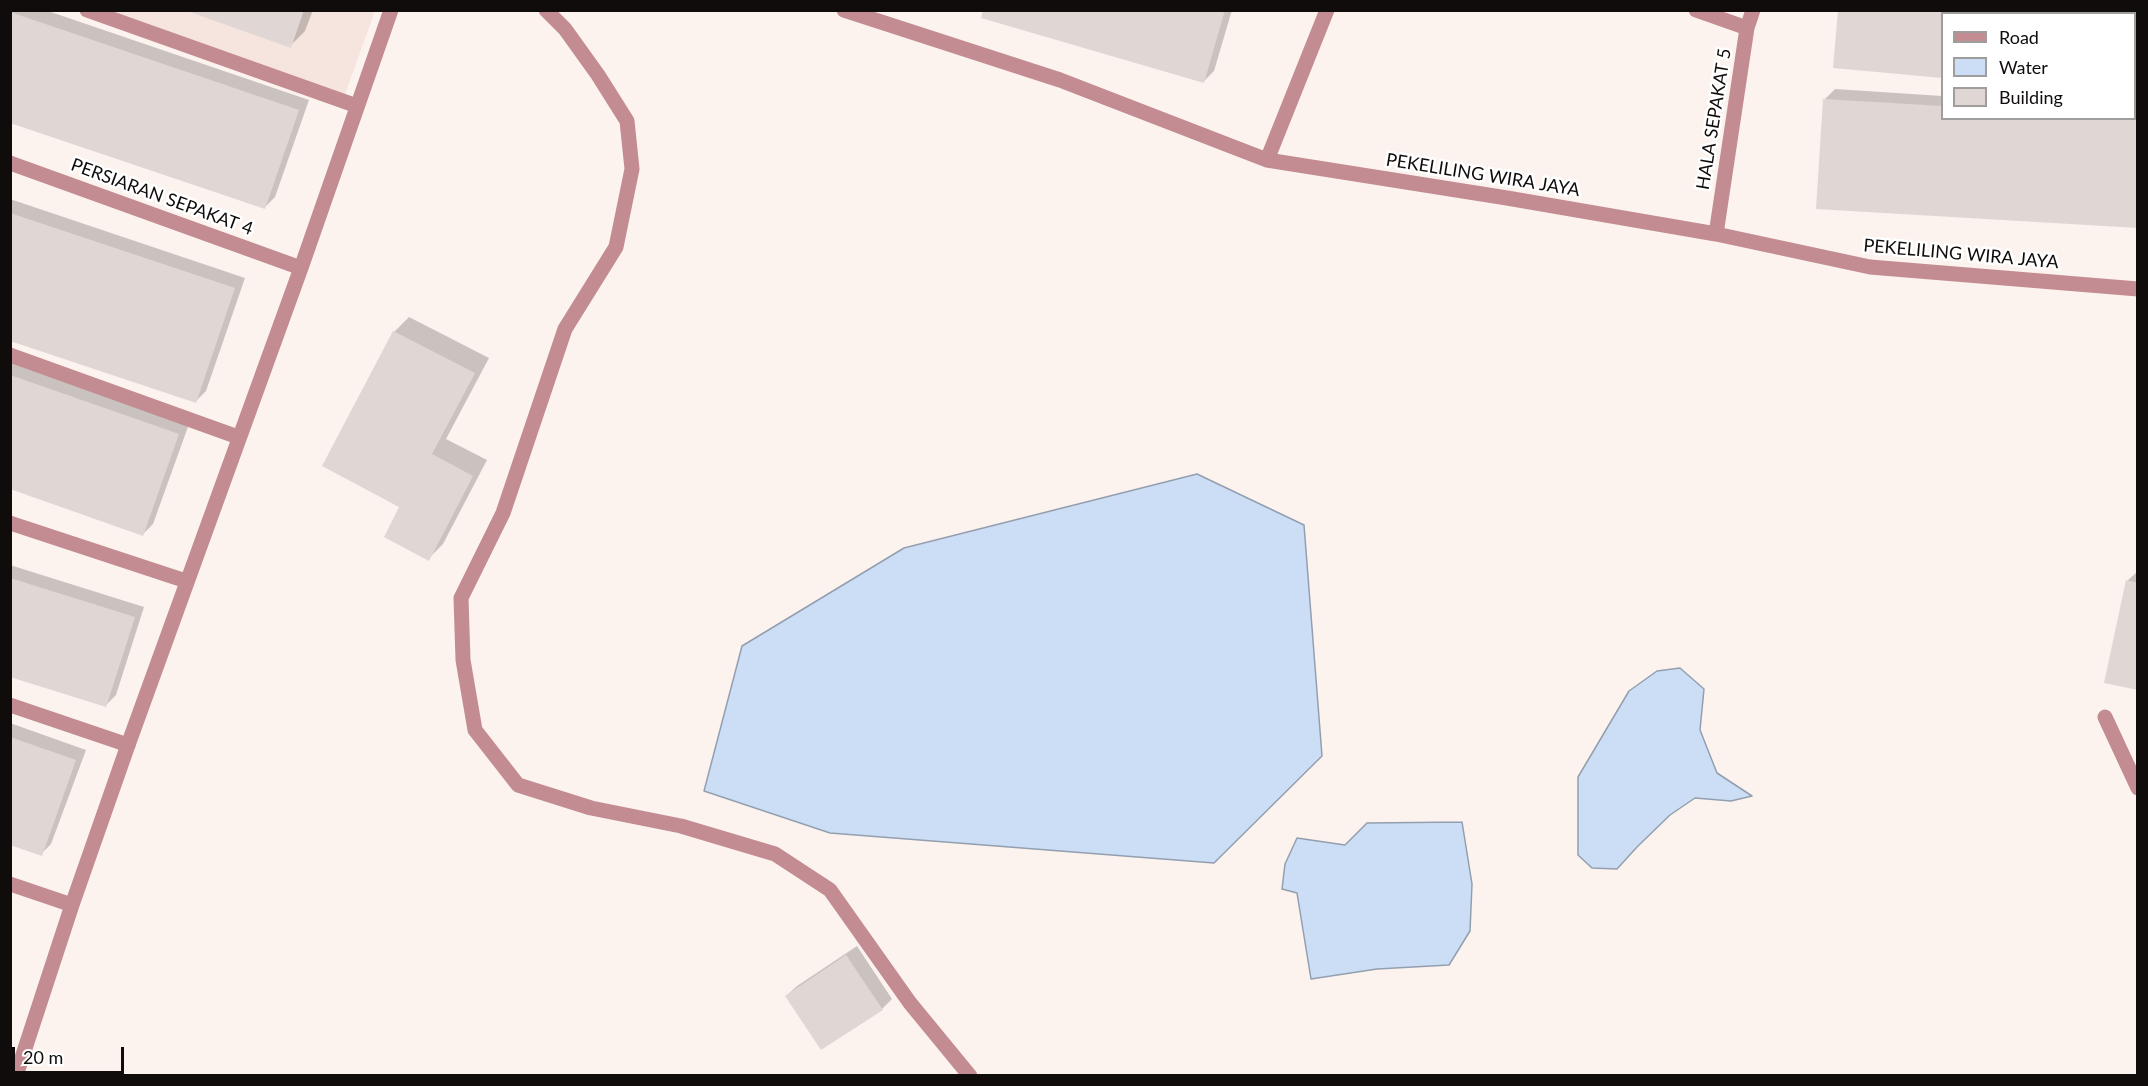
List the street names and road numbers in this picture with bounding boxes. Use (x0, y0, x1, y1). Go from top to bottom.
street label: HALA SEPAKAT 5 (1692, 47, 1736, 191)
street label: PEKELILING WIRA JAYA (1385, 149, 1581, 201)
street label: PERSIARAN SEPAKAT 4 (68, 154, 256, 240)
street label: PEKELILING WIRA JAYA (1863, 235, 2059, 273)

